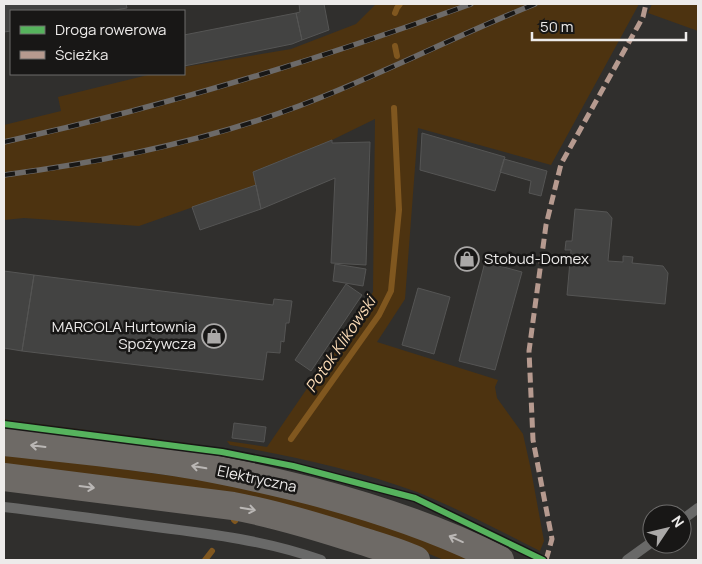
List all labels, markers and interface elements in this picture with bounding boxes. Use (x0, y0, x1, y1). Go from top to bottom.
legend (10, 10, 185, 75)
scale bar (532, 10, 686, 42)
text: 50 m (540, 16, 574, 37)
text: Droga rowerowa (55, 19, 166, 40)
text: Ścieżka (55, 44, 108, 65)
shop icon: Stobud-Domex (454, 246, 480, 272)
place label: Stobud-Domex (484, 248, 589, 269)
water label: Potok Klikowski (300, 290, 382, 396)
place label: MARCOLA Hurtownia Spożywcza (52, 316, 196, 354)
shop icon: MARCOLA Hurtownia Spożywcza (201, 323, 227, 349)
one-way arrow (30, 441, 46, 451)
street label: Elektryczna (215, 460, 299, 497)
one-way arrow (191, 461, 207, 471)
one-way arrow (79, 482, 95, 492)
one-way arrow (239, 504, 255, 514)
north arrow (642, 504, 692, 554)
text: N (667, 512, 689, 531)
one-way arrow (449, 534, 464, 544)

